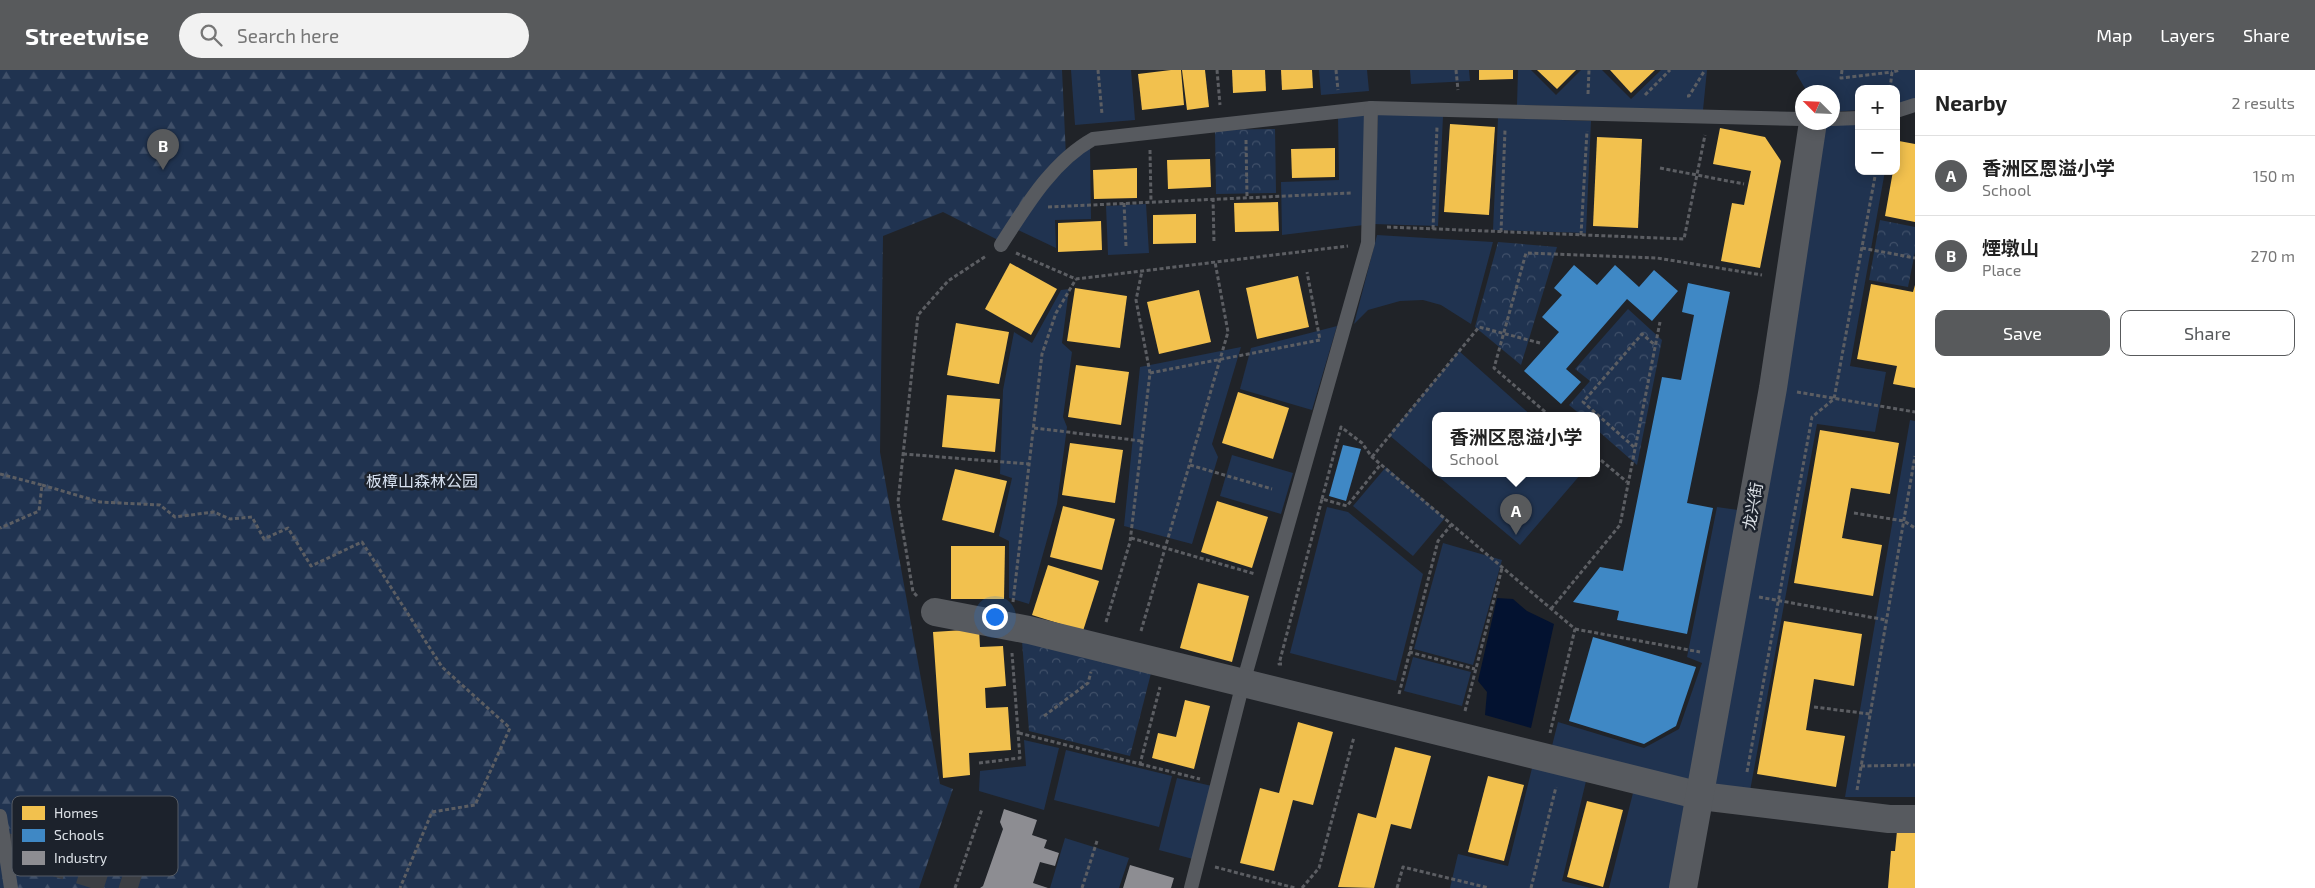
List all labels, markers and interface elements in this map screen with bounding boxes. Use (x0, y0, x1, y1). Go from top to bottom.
search box (179, 13, 529, 58)
text: Streetwise (25, 21, 149, 50)
icon: search (197, 21, 225, 49)
text: Search here (237, 24, 339, 47)
text: Map (2096, 24, 2132, 46)
text: Layers (2160, 24, 2215, 46)
text: Share (2243, 24, 2290, 46)
north arrow (1795, 85, 1840, 130)
map controls (1855, 85, 1900, 175)
button: + (1855, 85, 1900, 130)
text: Nearby (1935, 90, 2007, 115)
text: 2 results (2232, 93, 2295, 112)
pin: B (147, 129, 179, 170)
button: − (1855, 130, 1900, 175)
text: 香洲区恩溢小学 (1982, 156, 2115, 179)
text: A (1946, 166, 1956, 185)
text: 150 m (2253, 166, 2295, 185)
text: School (1982, 180, 2031, 199)
text: 煙墩山 (1982, 236, 2039, 259)
text: B (1946, 246, 1956, 265)
text: 270 m (2251, 246, 2295, 265)
text: Place (1982, 260, 2021, 279)
button: Save (1935, 310, 2110, 356)
button: Share (2120, 310, 2295, 356)
popup (1432, 412, 1600, 477)
text: 香洲区恩溢小学 (1449, 425, 1583, 448)
text: School (1449, 449, 1499, 468)
park label: 板樟山森林公园 (366, 471, 478, 490)
street label: 龙兴街 (1738, 481, 1766, 531)
pin: A (1500, 494, 1532, 535)
your location (982, 604, 1008, 630)
legend (12, 796, 178, 876)
text: Homes (54, 804, 98, 821)
text: Schools (54, 826, 104, 843)
text: Industry (54, 849, 108, 866)

